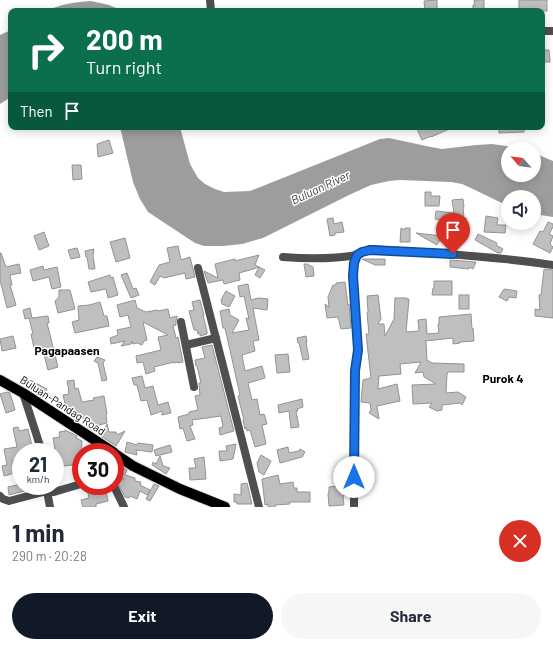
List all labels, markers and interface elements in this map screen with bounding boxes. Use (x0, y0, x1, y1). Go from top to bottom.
text: 200 m (86, 22, 163, 56)
icon: right (20, 24, 72, 76)
text: Turn right (86, 56, 162, 78)
icon: arrive (61, 100, 83, 122)
text: Then (20, 102, 53, 120)
north arrow (501, 142, 541, 182)
map controls (501, 142, 541, 230)
water label: Buluan River (288, 167, 352, 207)
button: sound (501, 190, 541, 230)
pin (436, 213, 470, 254)
icon: arrive (442, 219, 464, 241)
district label: Pagapaasen (34, 343, 100, 357)
district label: Purok 4 (483, 371, 523, 385)
street label: Buluan-Pandag Road (18, 373, 108, 437)
speed limit sign: 30 (72, 443, 124, 495)
text: 21 (29, 452, 47, 476)
position arrow (333, 456, 375, 498)
text: km/h (27, 473, 49, 485)
text: 1 min (12, 518, 65, 547)
button: close (499, 520, 541, 562)
text: 290 m · 20:28 (12, 548, 87, 564)
button: Exit (12, 593, 273, 639)
button: Share (281, 593, 541, 639)

